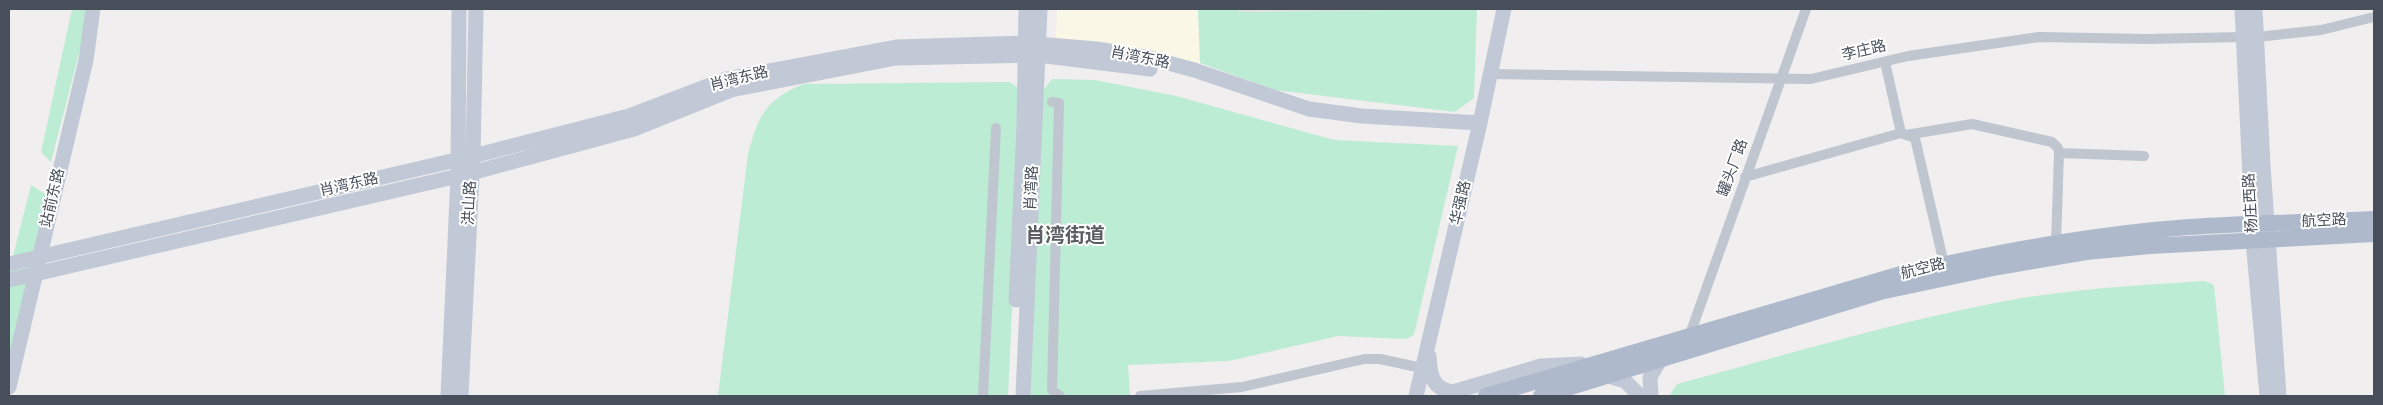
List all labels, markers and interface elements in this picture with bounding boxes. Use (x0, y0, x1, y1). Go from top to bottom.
street label: 李庄路 (1840, 37, 1888, 65)
street label: 肖湾东路 (1109, 43, 1171, 73)
street label: 肖湾东路 (708, 63, 770, 95)
street label: 罐头厂路 (1714, 137, 1752, 199)
street label: 肖湾路 (1022, 165, 1042, 211)
street label: 站前东路 (37, 167, 69, 229)
street label: 肖湾东路 (318, 169, 380, 201)
street label: 杨庄西路 (2240, 173, 2262, 233)
street label: 华强路 (1447, 179, 1475, 227)
street label: 洪山路 (460, 180, 480, 226)
street label: 航空路 (2301, 211, 2347, 231)
district label: 肖湾街道 (1025, 224, 1105, 248)
street label: 航空路 (1899, 255, 1947, 283)

